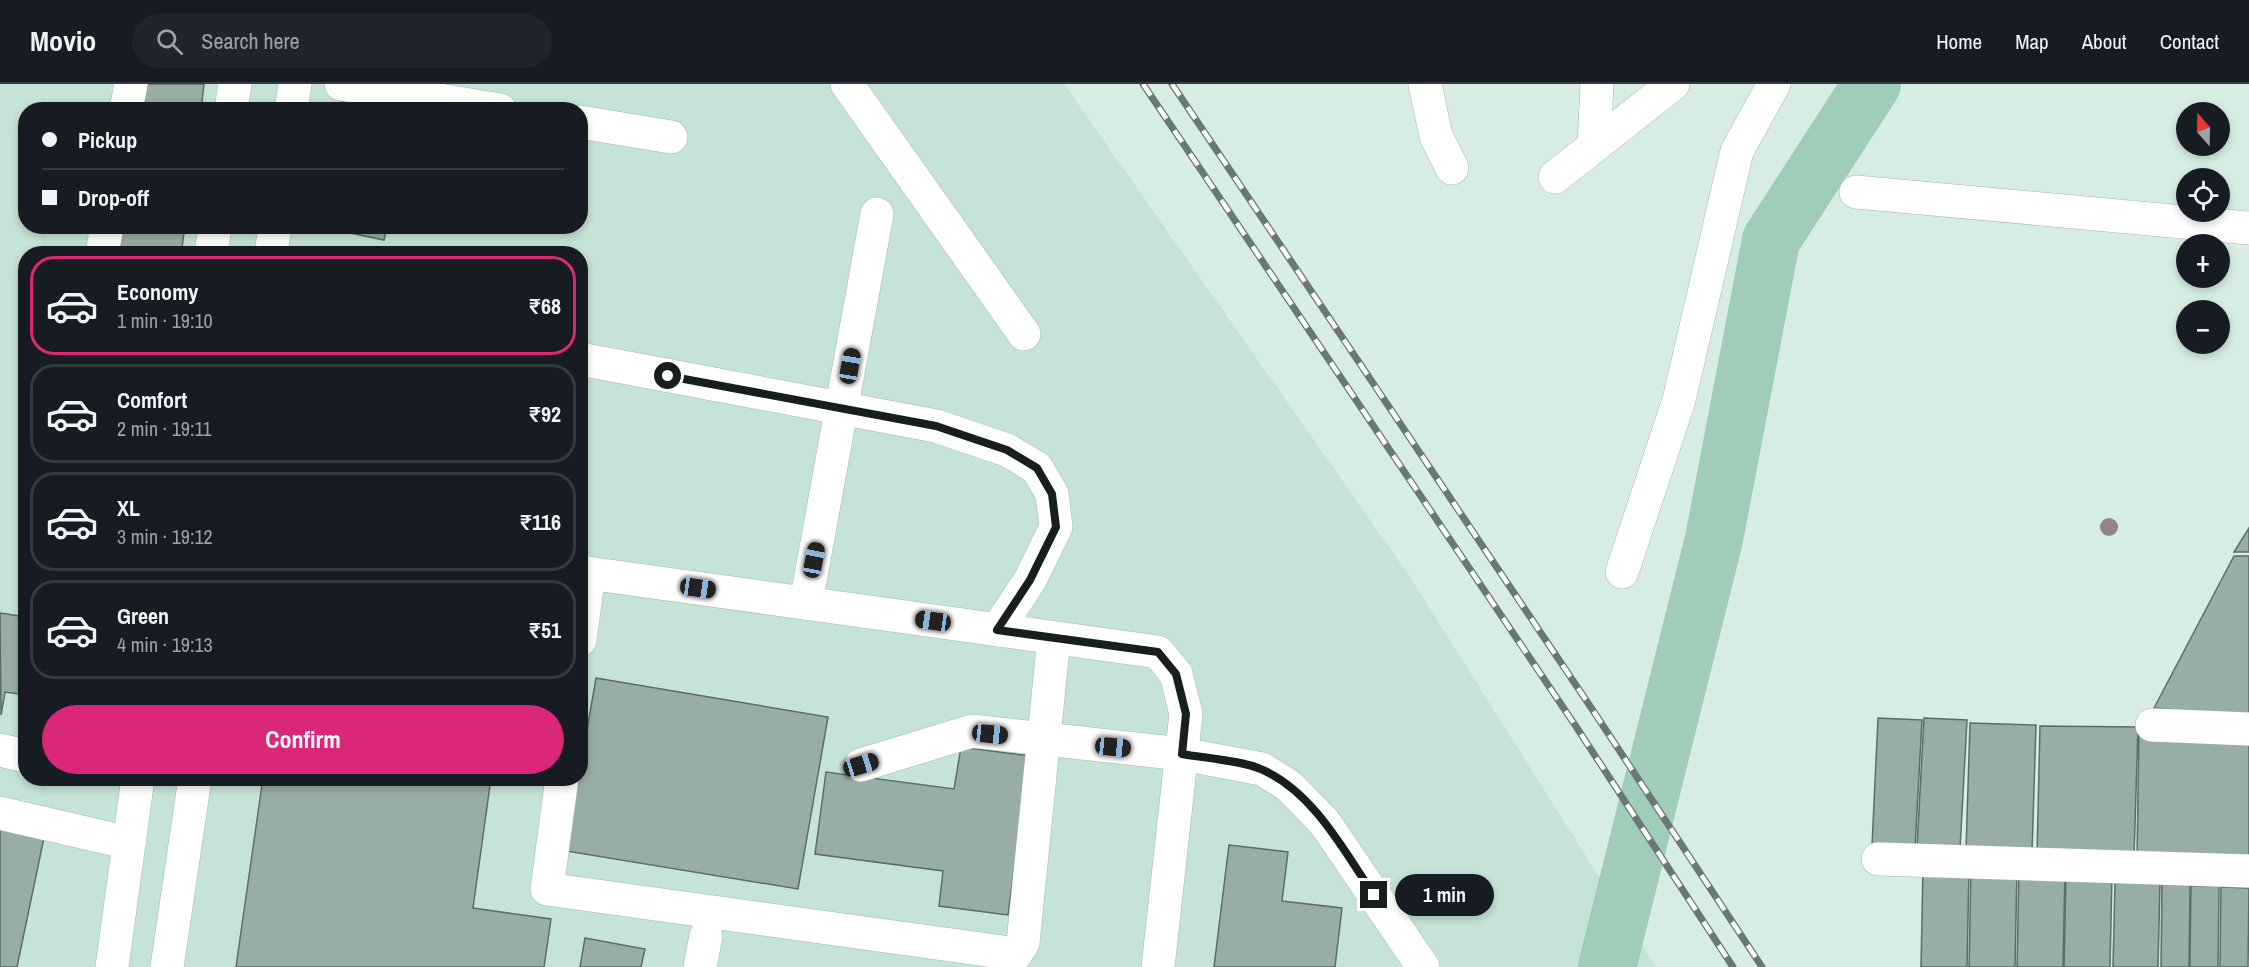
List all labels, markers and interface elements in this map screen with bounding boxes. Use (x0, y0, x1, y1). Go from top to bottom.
search box (132, 14, 552, 68)
text: Movio (30, 22, 96, 60)
icon: search (153, 25, 186, 58)
text: Search here (201, 26, 300, 56)
text: Home (1936, 27, 1982, 56)
text: Map (2015, 27, 2049, 56)
text: About (2082, 27, 2127, 56)
text: Contact (2160, 27, 2219, 56)
north arrow (2176, 102, 2230, 156)
map controls (2176, 102, 2230, 354)
text: Pickup (78, 125, 137, 155)
button: locate (2176, 168, 2230, 222)
text: Drop-off (78, 183, 149, 213)
button: + (2176, 234, 2230, 288)
text: Economy (117, 277, 198, 307)
icon: car (45, 279, 99, 333)
text: ₹68 (528, 291, 561, 321)
button: − (2176, 300, 2230, 354)
text: 1 min · 19:10 (117, 307, 213, 334)
car (838, 347, 862, 385)
route start (654, 362, 681, 389)
text: Comfort (117, 385, 187, 415)
icon: car (45, 387, 99, 441)
text: ₹92 (528, 399, 561, 429)
text: 2 min · 19:11 (117, 415, 212, 442)
text: XL (117, 493, 140, 523)
icon: car (45, 495, 99, 549)
text: ₹116 (519, 507, 561, 537)
text: 3 min · 19:12 (117, 523, 213, 550)
car (802, 541, 826, 579)
car (679, 577, 717, 599)
text: Green (117, 601, 169, 631)
icon: car (45, 603, 99, 657)
car (914, 610, 952, 632)
text: ₹51 (528, 615, 561, 645)
text: 4 min · 19:13 (117, 631, 213, 658)
button: Confirm (42, 705, 564, 774)
car (971, 723, 1009, 745)
car (1094, 736, 1132, 758)
car (841, 751, 881, 779)
callout: 1 min (1395, 874, 1494, 916)
route end (1360, 881, 1387, 908)
text: 1 min (1423, 881, 1466, 908)

